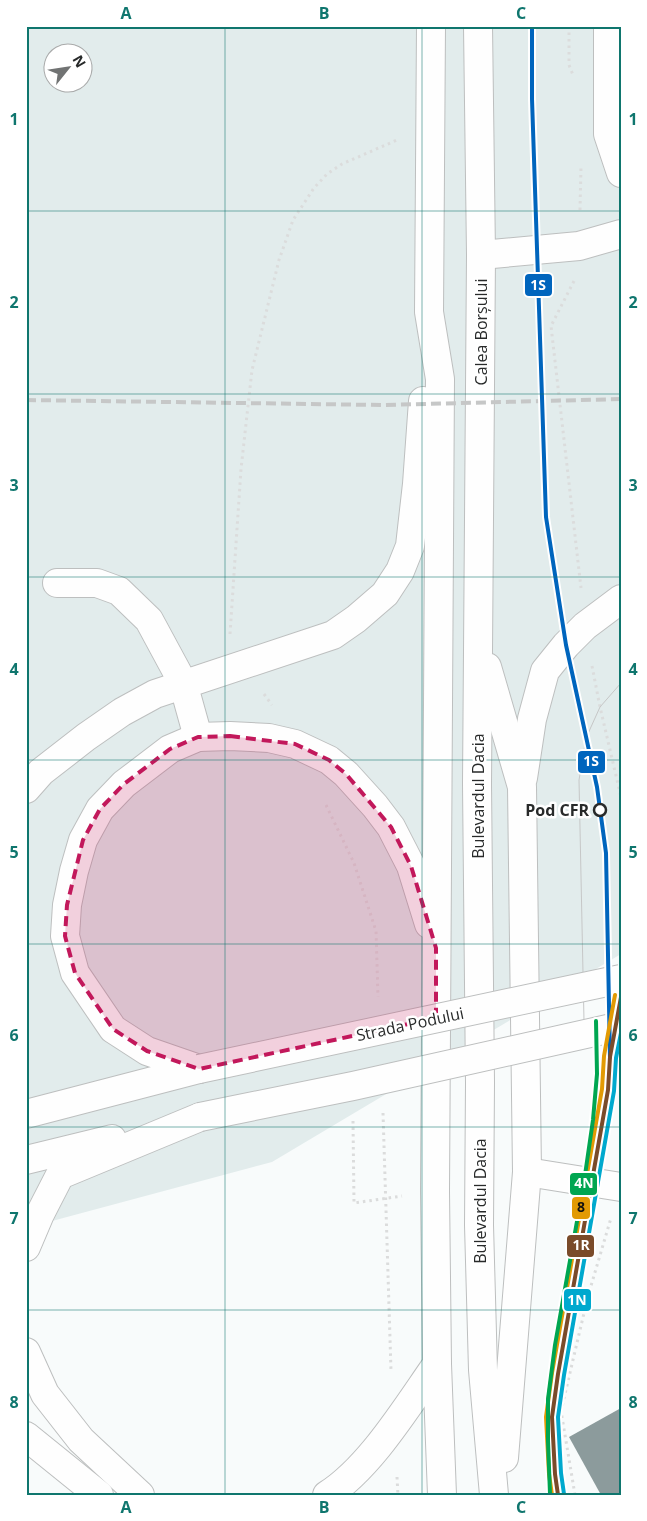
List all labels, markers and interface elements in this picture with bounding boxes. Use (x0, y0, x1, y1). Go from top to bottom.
text: A (120, 2, 132, 24)
text: B (319, 2, 329, 24)
text: C (516, 2, 526, 24)
north arrow (42, 42, 92, 92)
text: N (69, 52, 91, 71)
text: 1 (9, 108, 19, 130)
text: 1 (628, 108, 638, 130)
line badge: 1S (524, 273, 553, 297)
text: 1S (530, 275, 546, 294)
street label: Calea Borșului (470, 279, 492, 385)
text: 2 (9, 291, 19, 313)
text: 2 (628, 291, 638, 313)
text: 3 (9, 474, 19, 496)
text: 3 (628, 474, 638, 496)
text: 4 (9, 658, 19, 680)
text: 4 (628, 658, 638, 680)
street label: Bulevardul Dacia (467, 733, 489, 859)
line badge: 1S (577, 750, 606, 774)
text: 1S (583, 751, 599, 770)
place label: Pod CFR (525, 799, 589, 821)
marker: Pod CFR (593, 803, 607, 817)
text: 5 (9, 841, 19, 863)
text: 5 (628, 841, 638, 863)
street label: Strada Podului (354, 1002, 466, 1046)
text: 6 (9, 1024, 19, 1046)
text: 6 (628, 1024, 638, 1046)
street label: Bulevardul Dacia (469, 1138, 491, 1264)
line badge: 4N (569, 1172, 598, 1196)
text: 4N (574, 1173, 594, 1192)
line badge: 8 (571, 1196, 591, 1220)
text: 8 (577, 1197, 585, 1216)
text: 7 (9, 1207, 19, 1229)
text: 7 (628, 1207, 638, 1229)
line badge: 1R (566, 1234, 595, 1258)
text: 1R (572, 1235, 590, 1254)
line badge: 1N (563, 1288, 592, 1312)
text: 1N (567, 1290, 587, 1309)
text: 8 (9, 1391, 19, 1413)
text: 8 (628, 1391, 638, 1413)
text: A (120, 1496, 132, 1518)
text: B (319, 1496, 329, 1518)
text: C (516, 1496, 526, 1518)

